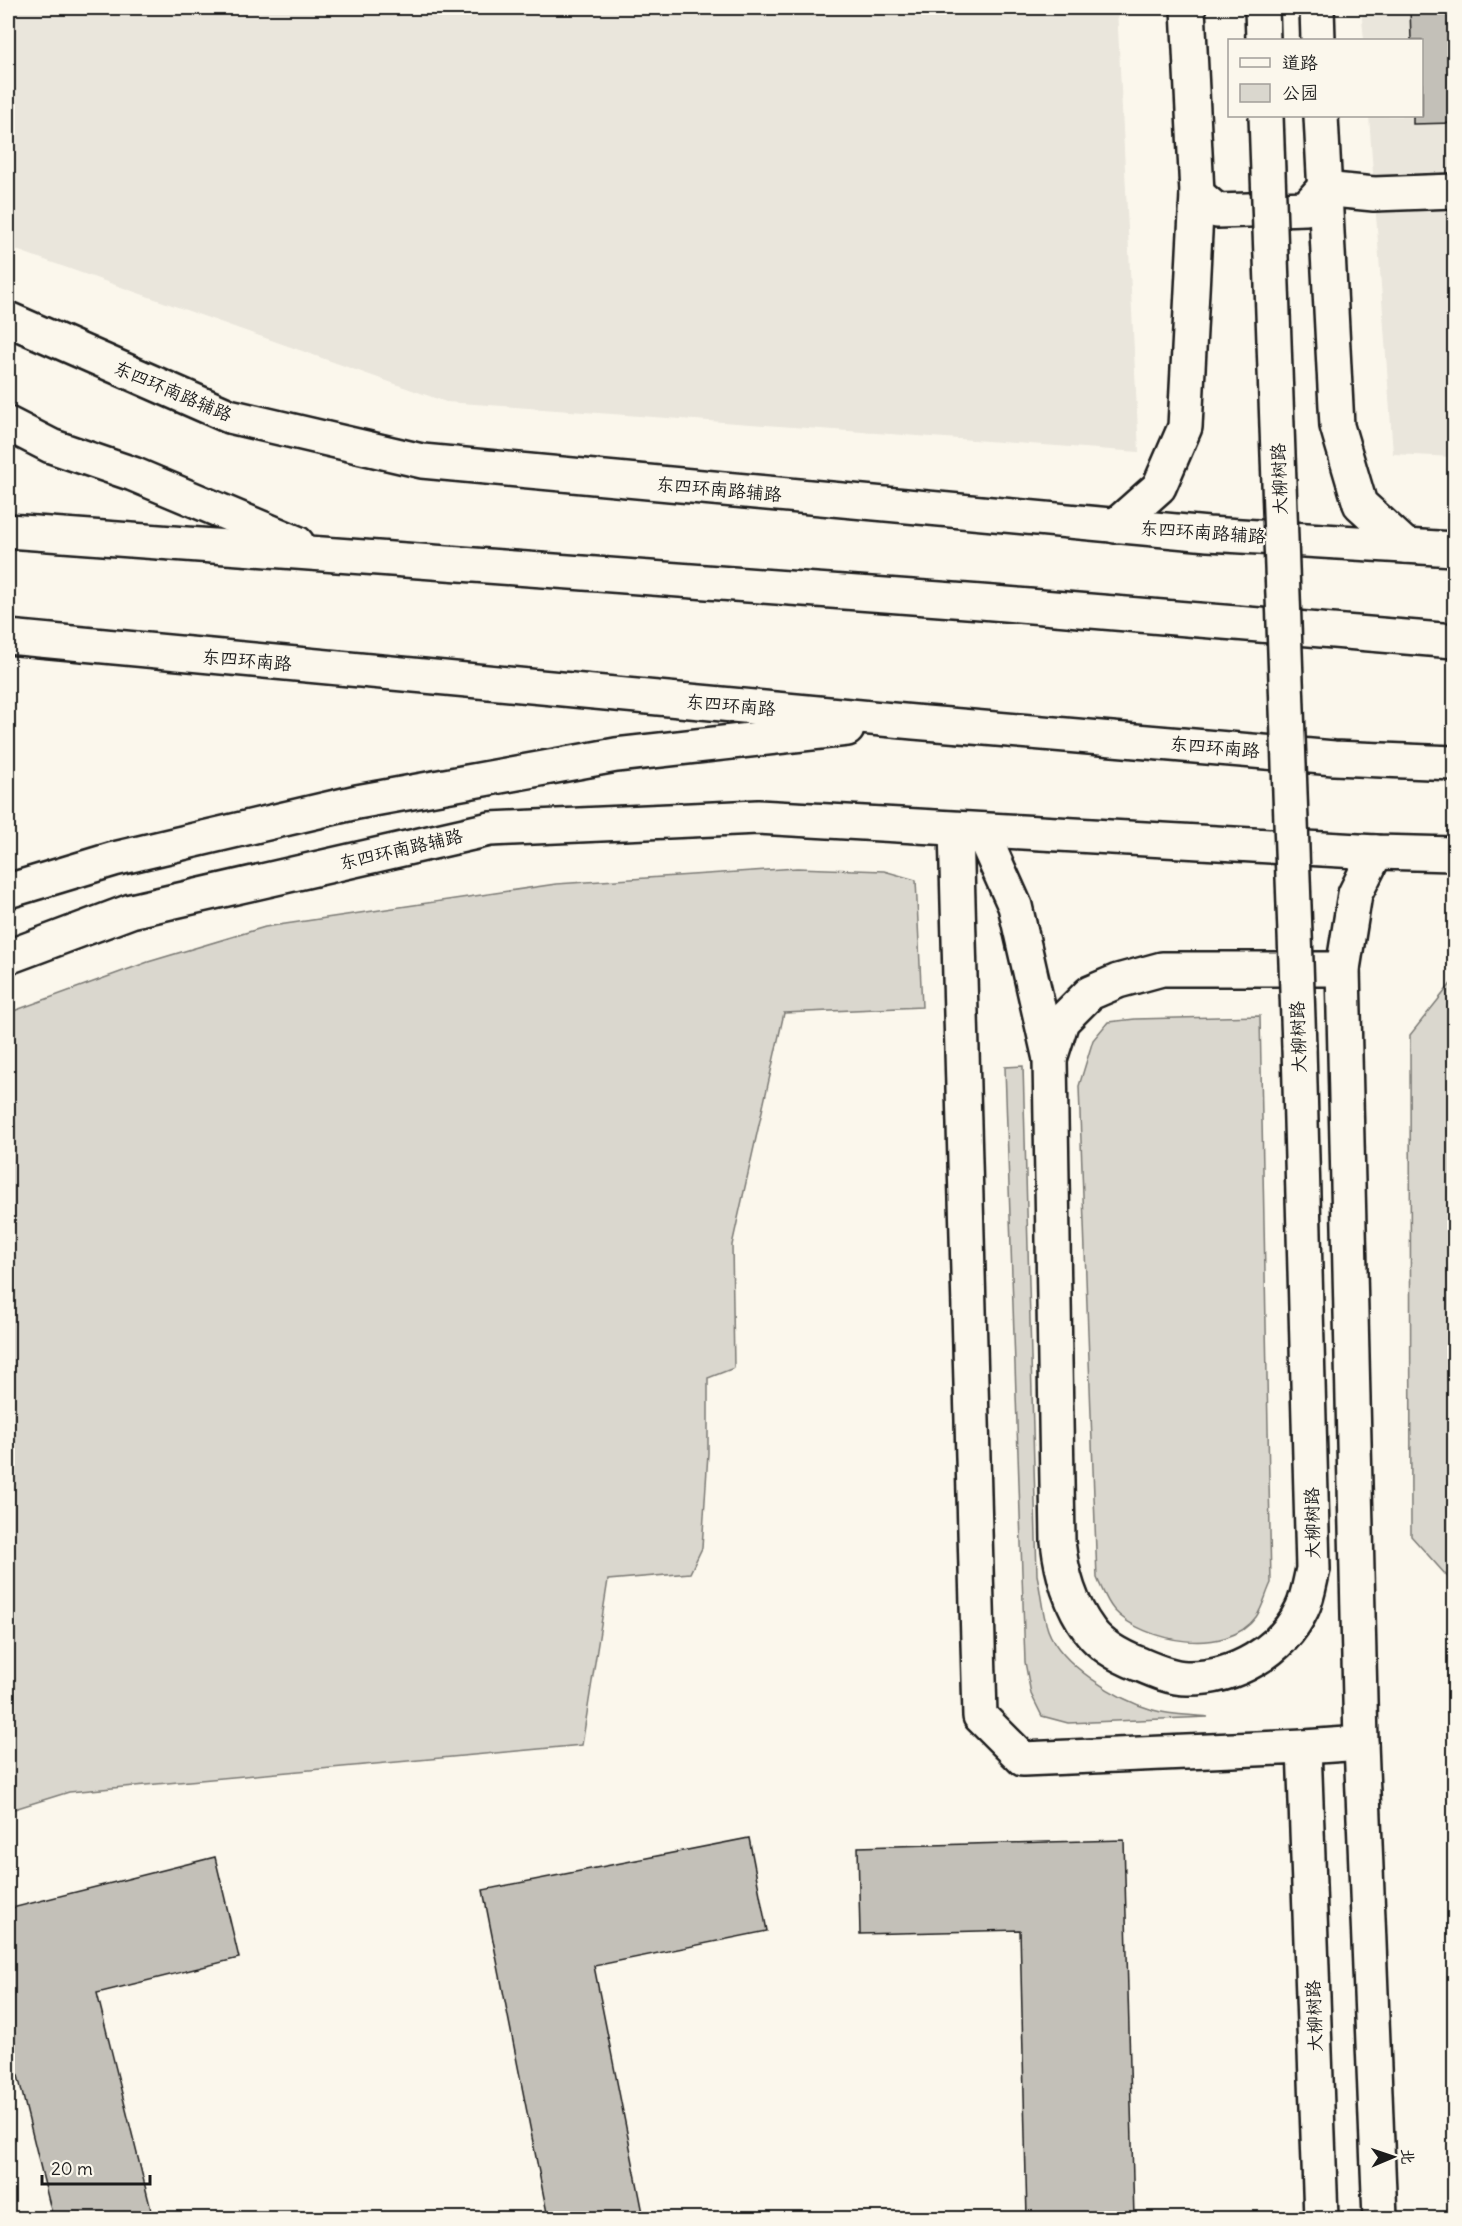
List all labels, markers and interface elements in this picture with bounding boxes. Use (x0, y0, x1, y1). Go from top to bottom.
legend (1228, 39, 1423, 117)
text: 道路 (1282, 51, 1318, 74)
text: 公园 (1282, 81, 1318, 104)
street label: 东四环南路辅路 (111, 356, 235, 426)
street label: 大柳树路 (1266, 443, 1292, 515)
street label: 东四环南路辅路 (655, 472, 783, 506)
street label: 东四环南路辅路 (1139, 516, 1267, 548)
street label: 东四环南路 (201, 645, 293, 675)
street label: 东四环南路 (685, 690, 777, 720)
street label: 东四环南路 (1169, 732, 1261, 762)
street label: 东四环南路辅路 (337, 824, 465, 874)
street label: 大柳树路 (1285, 1001, 1311, 1073)
street label: 大柳树路 (1300, 1487, 1324, 1559)
street label: 大柳树路 (1301, 1980, 1327, 2052)
north arrow (1363, 2127, 1423, 2187)
scale bar (42, 2148, 150, 2186)
text: 北 (1398, 2148, 1418, 2165)
text: 20 m (51, 2157, 93, 2180)

